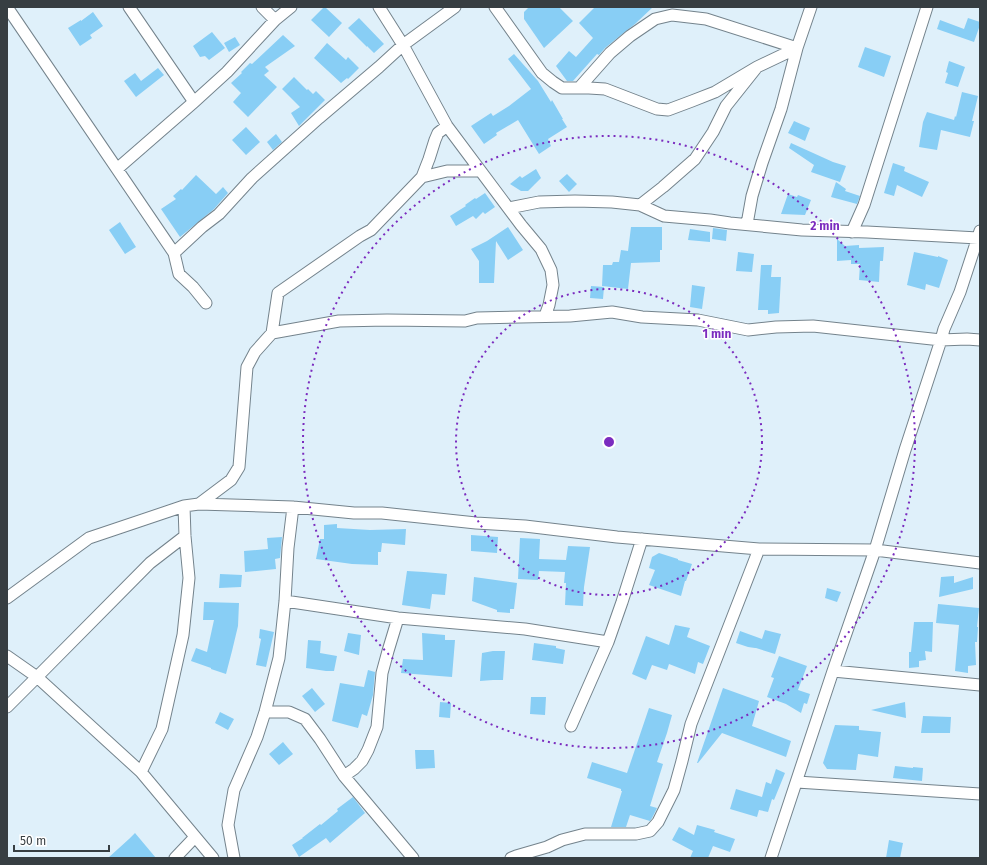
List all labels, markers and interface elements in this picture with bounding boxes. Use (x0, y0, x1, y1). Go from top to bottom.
text: 2 min (810, 219, 840, 233)
text: 1 min (703, 327, 731, 341)
centre of rings (602, 435, 616, 449)
scale bar (14, 827, 109, 853)
text: 50 m (20, 834, 46, 848)

